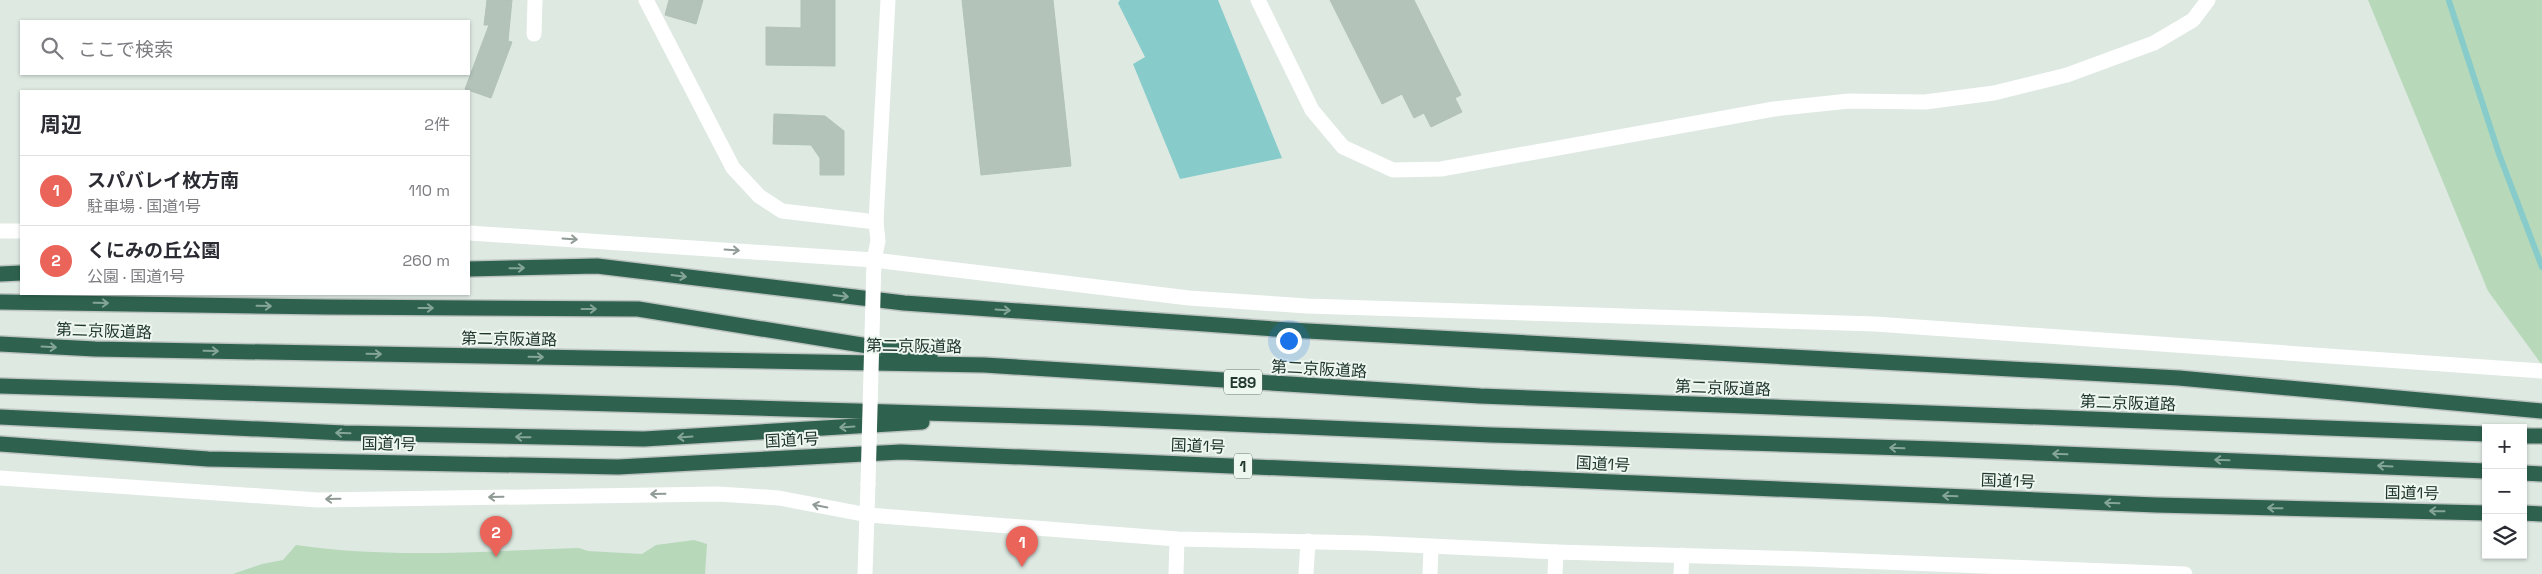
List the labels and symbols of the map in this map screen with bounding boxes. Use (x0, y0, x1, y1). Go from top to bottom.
one-way arrow (562, 234, 578, 243)
one-way arrow (724, 245, 740, 255)
one-way arrow (509, 263, 525, 273)
one-way arrow (671, 271, 687, 281)
one-way arrow (832, 291, 848, 301)
one-way arrow (93, 299, 109, 308)
one-way arrow (255, 301, 271, 311)
one-way arrow (418, 303, 434, 313)
one-way arrow (580, 304, 596, 314)
one-way arrow (994, 305, 1010, 314)
street label: 第二京阪道路 (56, 319, 152, 343)
street label: 第二京阪道路 (461, 328, 557, 350)
your location (1276, 328, 1302, 354)
street label: 第二京阪道路 (866, 335, 962, 357)
one-way arrow (40, 342, 56, 351)
one-way arrow (202, 346, 219, 356)
one-way arrow (365, 349, 381, 359)
one-way arrow (528, 352, 544, 362)
street label: 第二京阪道路 (1271, 356, 1367, 382)
road number: E89 (1224, 370, 1262, 394)
street label: 第二京阪道路 (1675, 376, 1771, 400)
street label: 第二京阪道路 (2080, 391, 2176, 415)
one-way arrow (840, 422, 856, 431)
street label: 国道1号 (764, 428, 820, 452)
one-way arrow (335, 429, 351, 438)
one-way arrow (515, 432, 532, 442)
one-way arrow (677, 432, 693, 441)
street label: 国道1号 (361, 433, 417, 455)
street label: 国道1号 (1170, 435, 1226, 457)
one-way arrow (1890, 443, 1906, 453)
one-way arrow (2052, 449, 2068, 459)
street label: 国道1号 (1575, 452, 1631, 476)
road number: 1 (1234, 454, 1252, 478)
one-way arrow (2215, 455, 2231, 465)
one-way arrow (2377, 462, 2393, 471)
street label: 国道1号 (1980, 470, 2036, 492)
street label: 国道1号 (2384, 482, 2440, 504)
one-way arrow (650, 490, 666, 499)
one-way arrow (488, 492, 504, 502)
one-way arrow (1942, 492, 1958, 501)
one-way arrow (325, 495, 341, 504)
one-way arrow (2104, 499, 2120, 508)
one-way arrow (812, 500, 828, 510)
one-way arrow (2267, 503, 2283, 513)
one-way arrow (2429, 507, 2445, 516)
pin: 2 (480, 516, 512, 557)
pin: 1 (1006, 526, 1038, 567)

